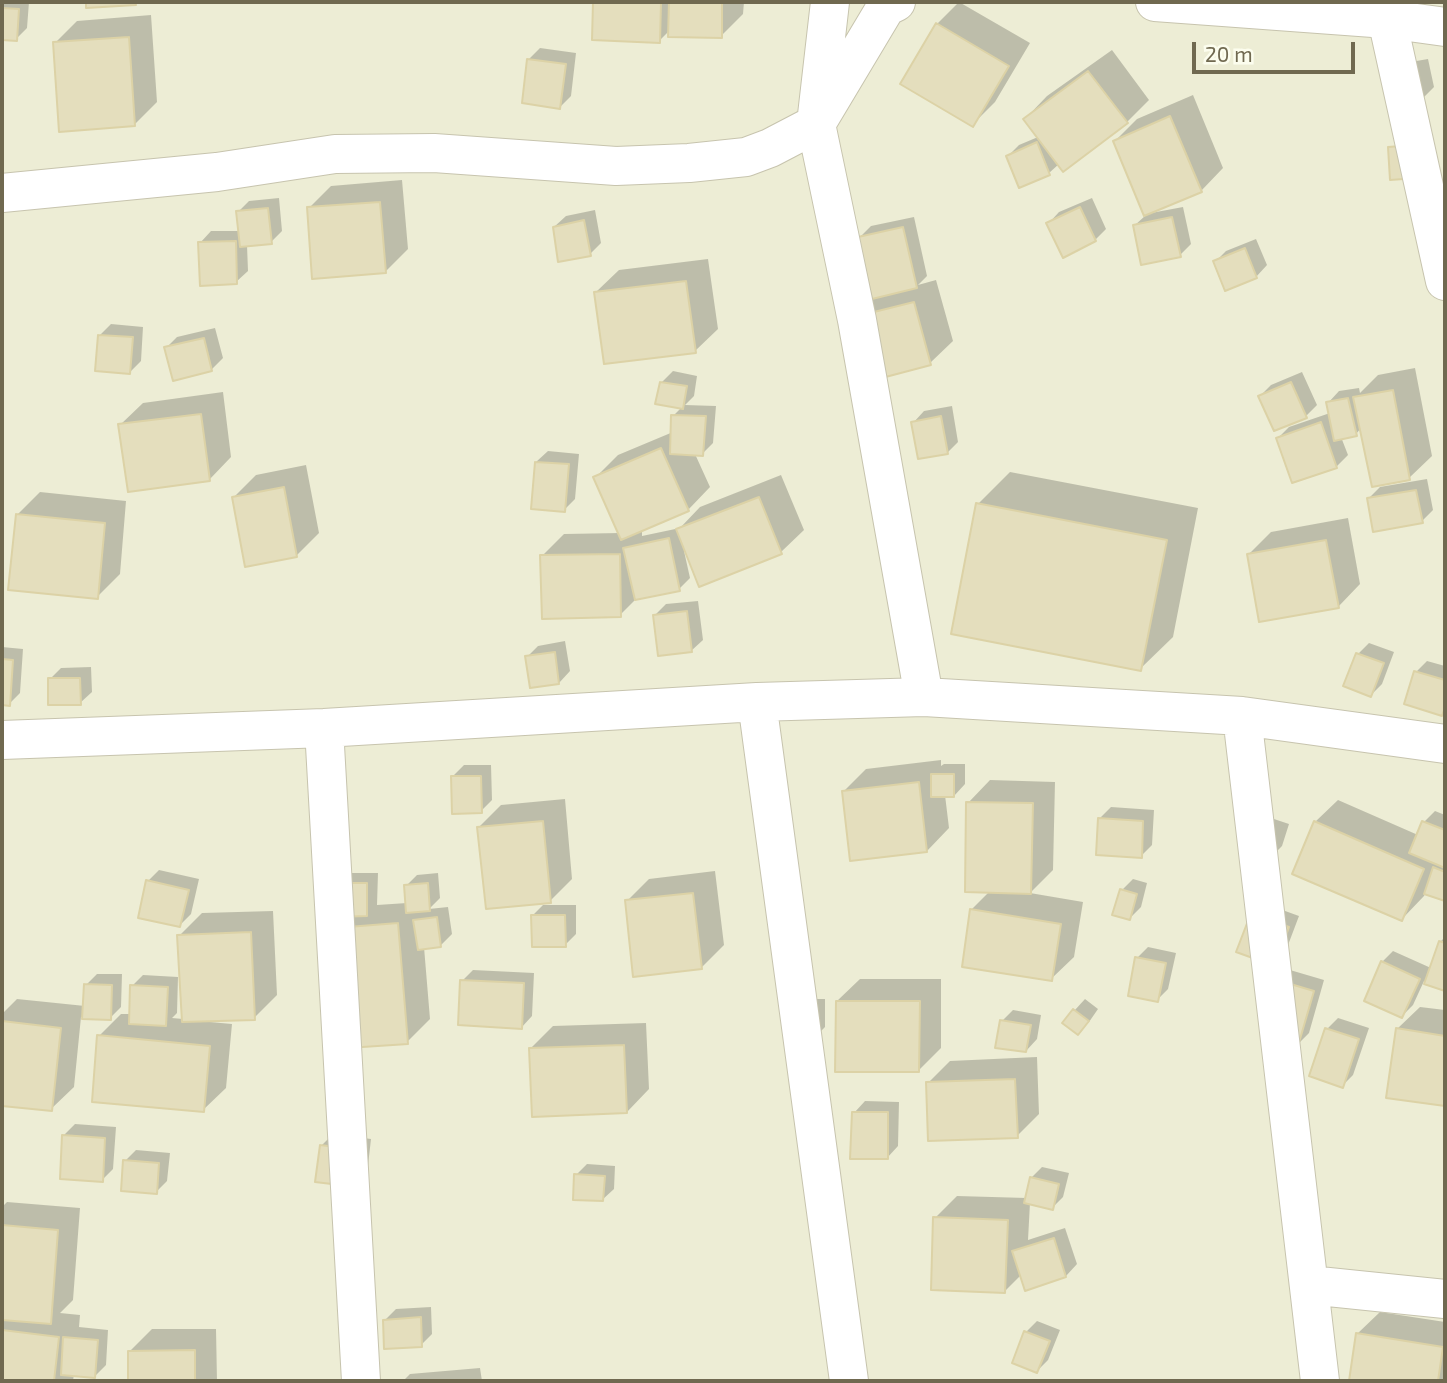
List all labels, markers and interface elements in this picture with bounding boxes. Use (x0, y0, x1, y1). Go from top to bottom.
scale bar (1195, 28, 1358, 72)
text: 20 m (1205, 41, 1253, 66)

